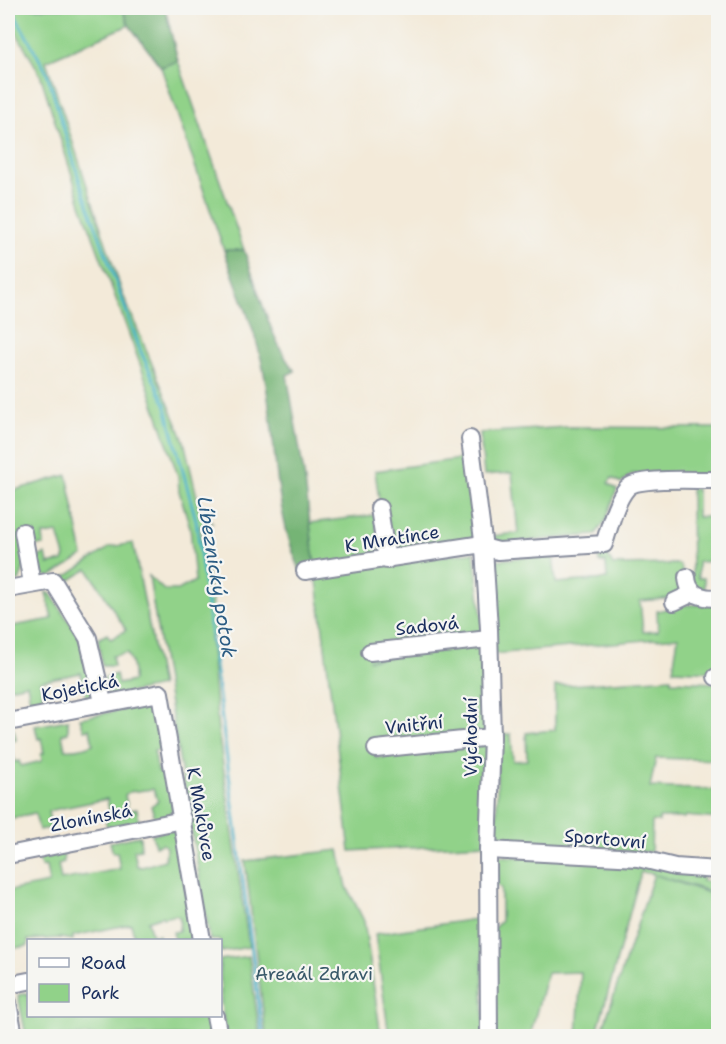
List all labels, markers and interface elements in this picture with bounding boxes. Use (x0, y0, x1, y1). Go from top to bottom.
water label: Líbeznický potok (191, 494, 243, 660)
street label: K Mratínce (343, 520, 441, 558)
street label: Sadová (394, 611, 460, 641)
street label: Kojetická (39, 669, 121, 707)
street label: Východní (459, 697, 483, 777)
street label: Vnitřní (384, 710, 444, 740)
street label: K Makůvce (181, 765, 221, 863)
street label: Zlonínská (48, 798, 134, 838)
street label: Sportovní (563, 823, 647, 855)
legend (27, 939, 222, 1017)
text: Road (81, 951, 126, 975)
park label: Areaál Zdravi (255, 962, 373, 986)
text: Park (81, 981, 120, 1005)

